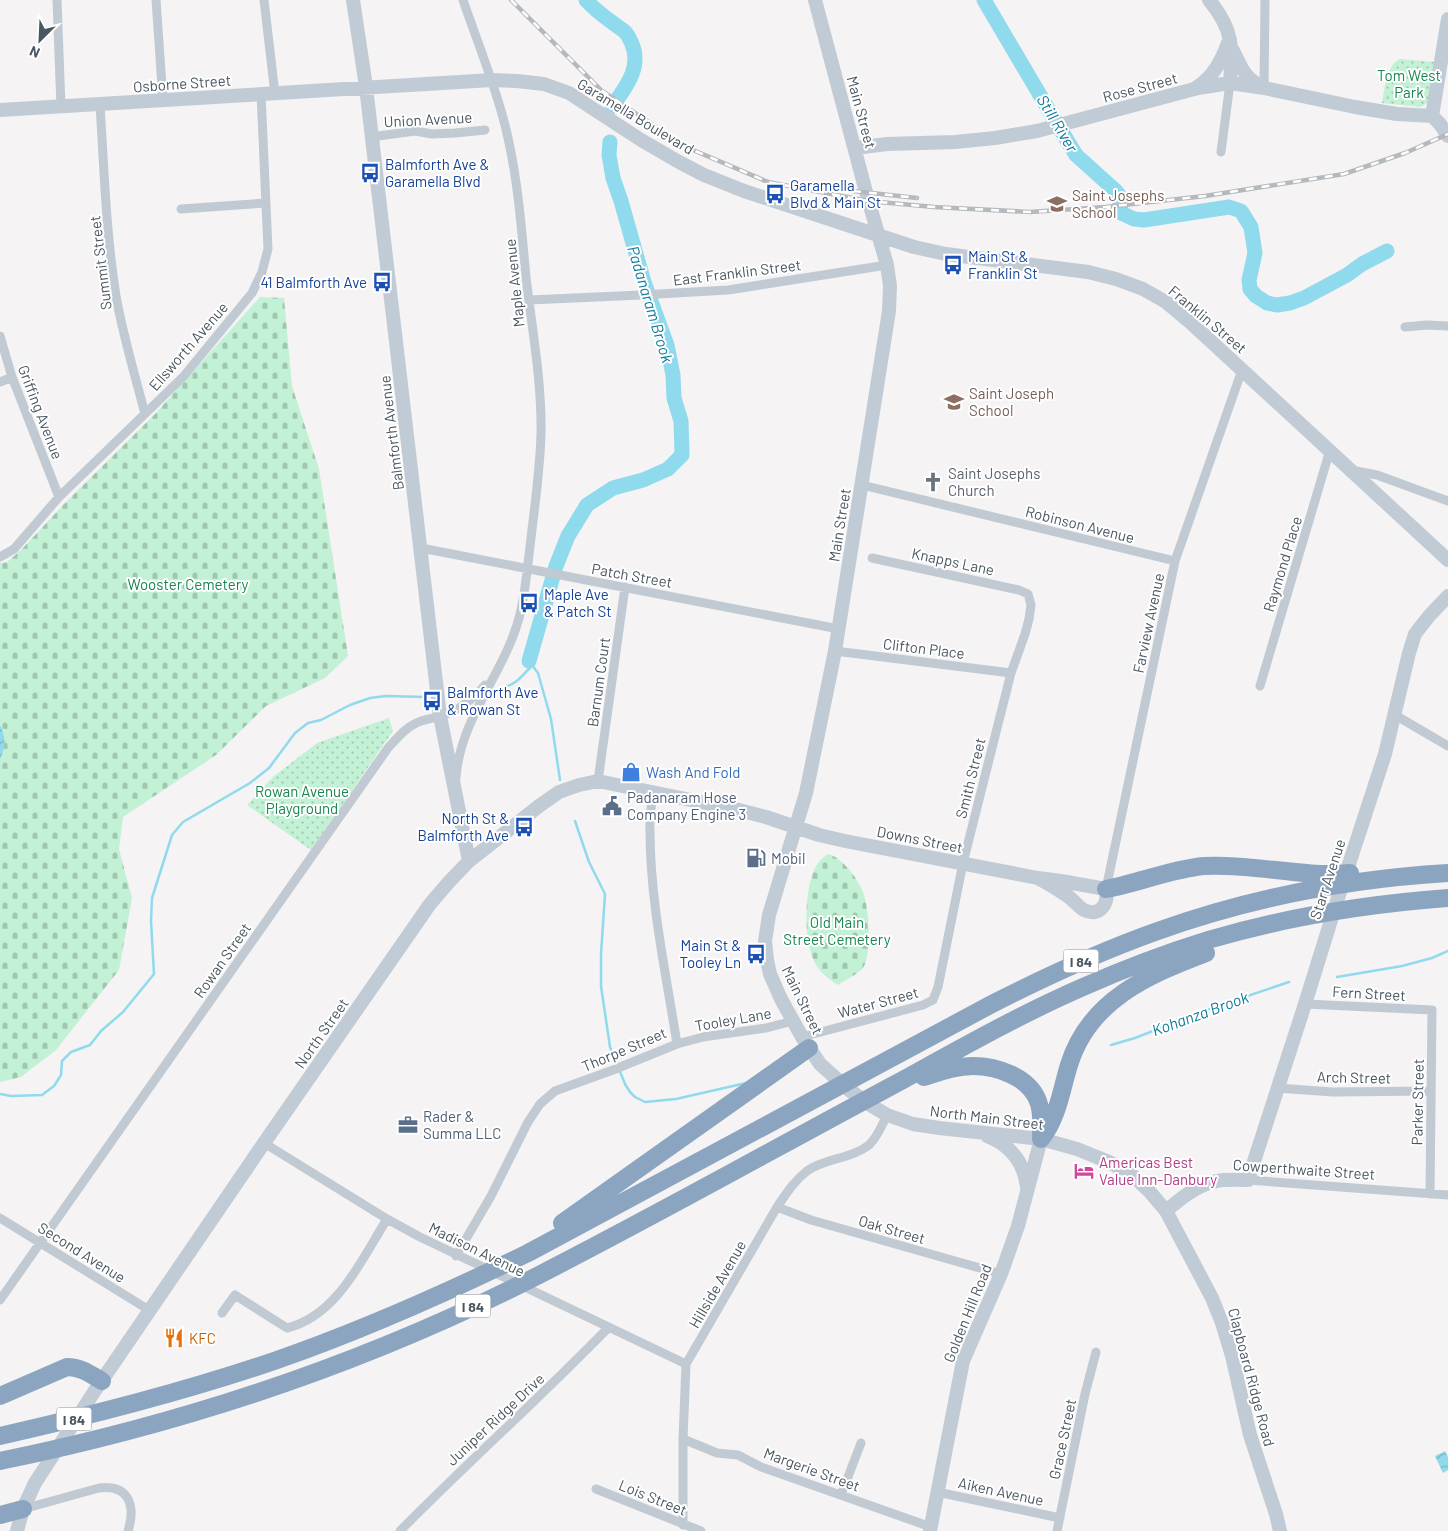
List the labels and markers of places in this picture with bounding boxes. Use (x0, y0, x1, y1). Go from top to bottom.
place label: Balmforth Ave & Garamella Blvd (385, 155, 489, 190)
bus stop icon: Balmforth Ave & Garamella Blvd (359, 162, 381, 184)
place label: Garamella Blvd & Main St (790, 176, 881, 211)
bus stop icon: Garamella Blvd & Main St (764, 183, 786, 205)
place label: Saint Josephs School (1072, 186, 1164, 221)
school or university icon: Saint Josephs School (1046, 193, 1068, 215)
place label: Main St & Franklin St (968, 247, 1038, 282)
bus stop icon: Main St & Franklin St (942, 254, 964, 276)
bus stop icon: 41 Balmforth Ave (371, 271, 393, 293)
place label: 41 Balmforth Ave (260, 273, 367, 291)
place label: Saint Joseph School (969, 384, 1054, 419)
school or university icon: Saint Joseph School (943, 391, 965, 413)
place label: Saint Josephs Church (948, 464, 1040, 499)
church icon: Saint Josephs Church (922, 471, 944, 493)
place label: Maple Ave & Patch St (544, 585, 612, 620)
bus stop icon: Maple Ave & Patch St (518, 592, 540, 614)
place label: Balmforth Ave & Rowan St (447, 683, 538, 718)
bus stop icon: Balmforth Ave & Rowan St (421, 690, 443, 712)
shop icon: Wash And Fold (620, 761, 642, 783)
place label: Wash And Fold (646, 763, 740, 781)
place label: Padanaram Hose Company Engine 3 (627, 788, 746, 823)
public building icon: Padanaram Hose Company Engine 3 (601, 795, 623, 817)
place label: North St & Balmforth Ave (418, 809, 509, 844)
bus stop icon: North St & Balmforth Ave (513, 816, 535, 838)
fuel station icon: Mobil (745, 847, 767, 869)
place label: Mobil (771, 849, 805, 867)
place label: Main St & Tooley Ln (679, 936, 741, 971)
bus stop icon: Main St & Tooley Ln (745, 943, 767, 965)
place label: Rader & Summa LLC (423, 1107, 501, 1142)
office icon: Rader & Summa LLC (397, 1114, 419, 1136)
place label: Americas Best Value Inn-Danbury (1099, 1153, 1217, 1188)
hotel icon: Americas Best Value Inn-Danbury (1073, 1160, 1095, 1182)
restaurant icon: KFC (163, 1327, 185, 1349)
place label: KFC (189, 1329, 216, 1347)

